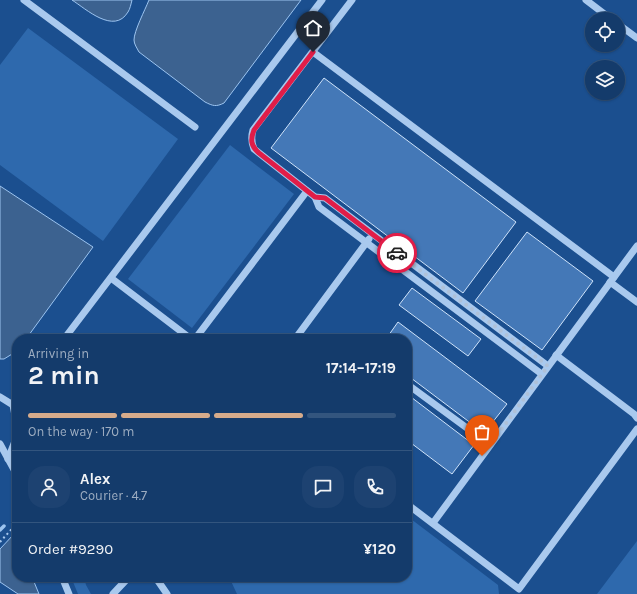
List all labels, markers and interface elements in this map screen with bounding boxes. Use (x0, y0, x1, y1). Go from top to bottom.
pin (296, 11, 330, 52)
map controls (585, 12, 625, 100)
button: locate (585, 12, 625, 52)
icon: home (302, 17, 324, 39)
button: layers (585, 60, 625, 100)
courier (377, 233, 417, 273)
icon: car (386, 242, 408, 264)
text: Arriving in (28, 346, 89, 361)
text: 17:14–17:19 (326, 359, 396, 377)
text: 2 min (28, 360, 100, 391)
pin (465, 415, 499, 456)
icon: bag (471, 421, 493, 443)
text: On the way · 170 m (28, 424, 134, 439)
button: person (28, 466, 70, 508)
button: chat (302, 466, 344, 508)
button: phone (354, 466, 396, 508)
text: Alex (80, 470, 110, 488)
text: Courier · 4.7 (80, 488, 147, 503)
text: Order #9290 (28, 540, 113, 558)
text: ¥120 (363, 540, 396, 558)

